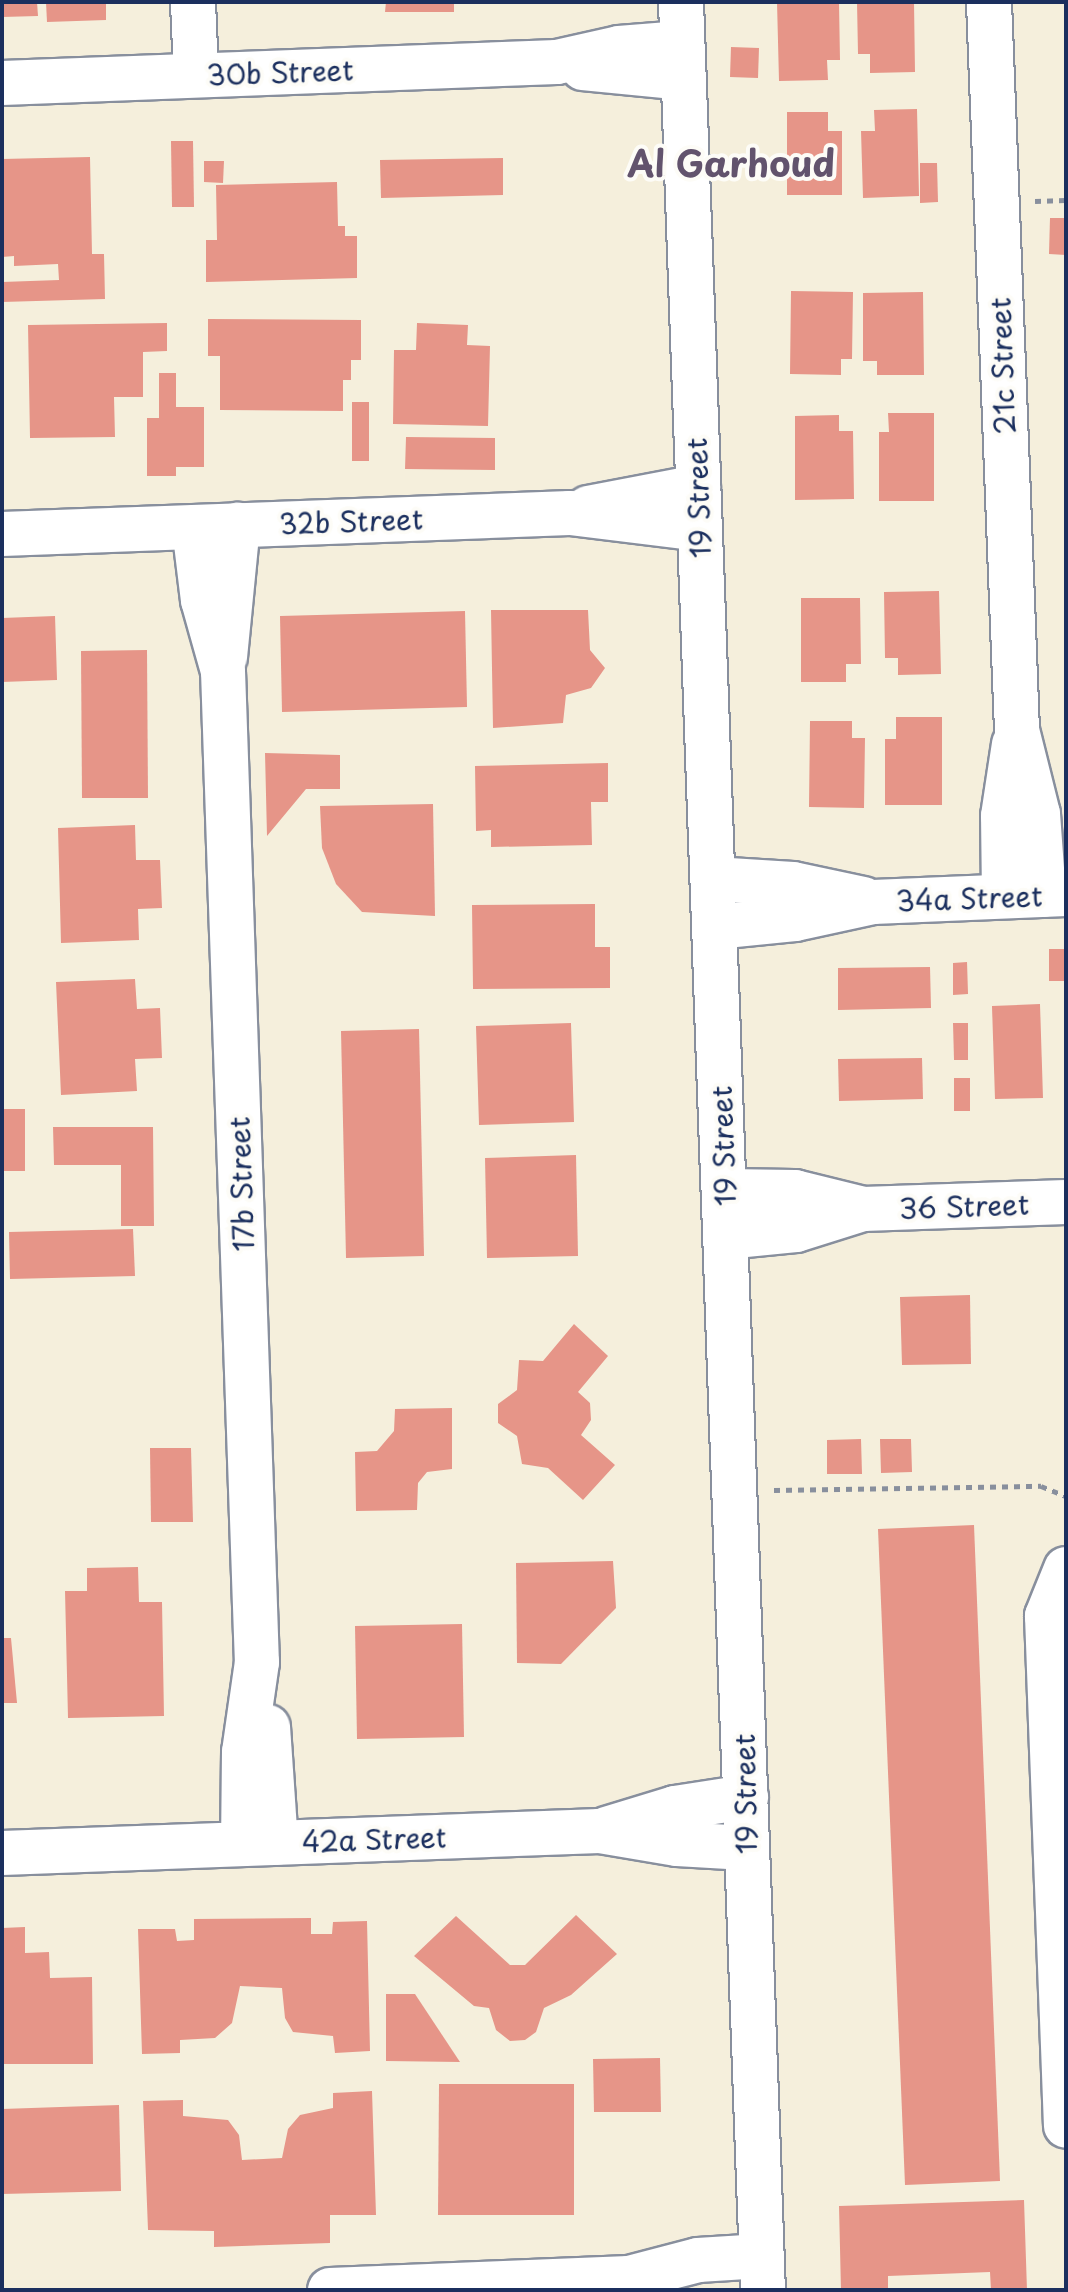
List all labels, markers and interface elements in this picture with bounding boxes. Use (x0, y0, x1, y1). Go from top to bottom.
street label: 30b Street (206, 53, 354, 91)
district label: Al Garhoud (626, 141, 836, 185)
street label: 21c Street (983, 296, 1021, 436)
street label: 19 Street (679, 437, 717, 559)
street label: 32b Street (277, 502, 425, 540)
street label: 34a Street (895, 879, 1043, 917)
street label: 19 Street (704, 1085, 742, 1207)
street label: 17b Street (222, 1115, 260, 1253)
street label: 36 Street (898, 1187, 1030, 1225)
street label: 19 Street (727, 1733, 763, 1855)
street label: 42a Street (300, 1820, 448, 1858)

